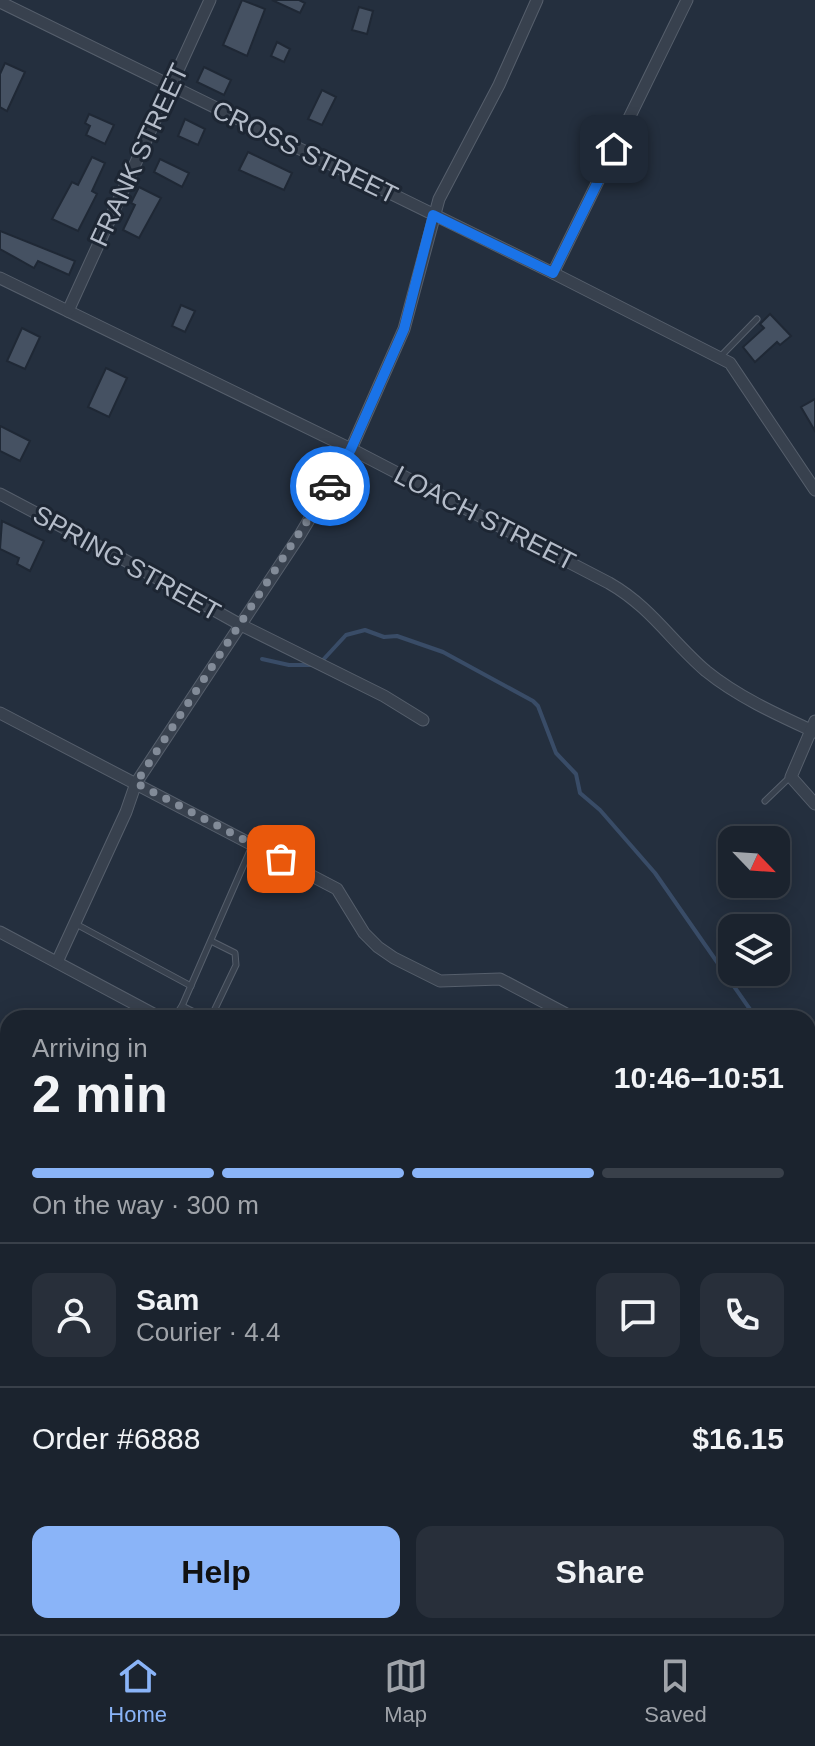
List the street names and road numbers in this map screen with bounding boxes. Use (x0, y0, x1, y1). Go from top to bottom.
street label: FRANK STREET (84, 59, 194, 251)
street label: CROSS STREET (208, 94, 403, 210)
street label: LOACH STREET (389, 459, 581, 577)
street label: SPRING STREET (28, 499, 226, 627)

